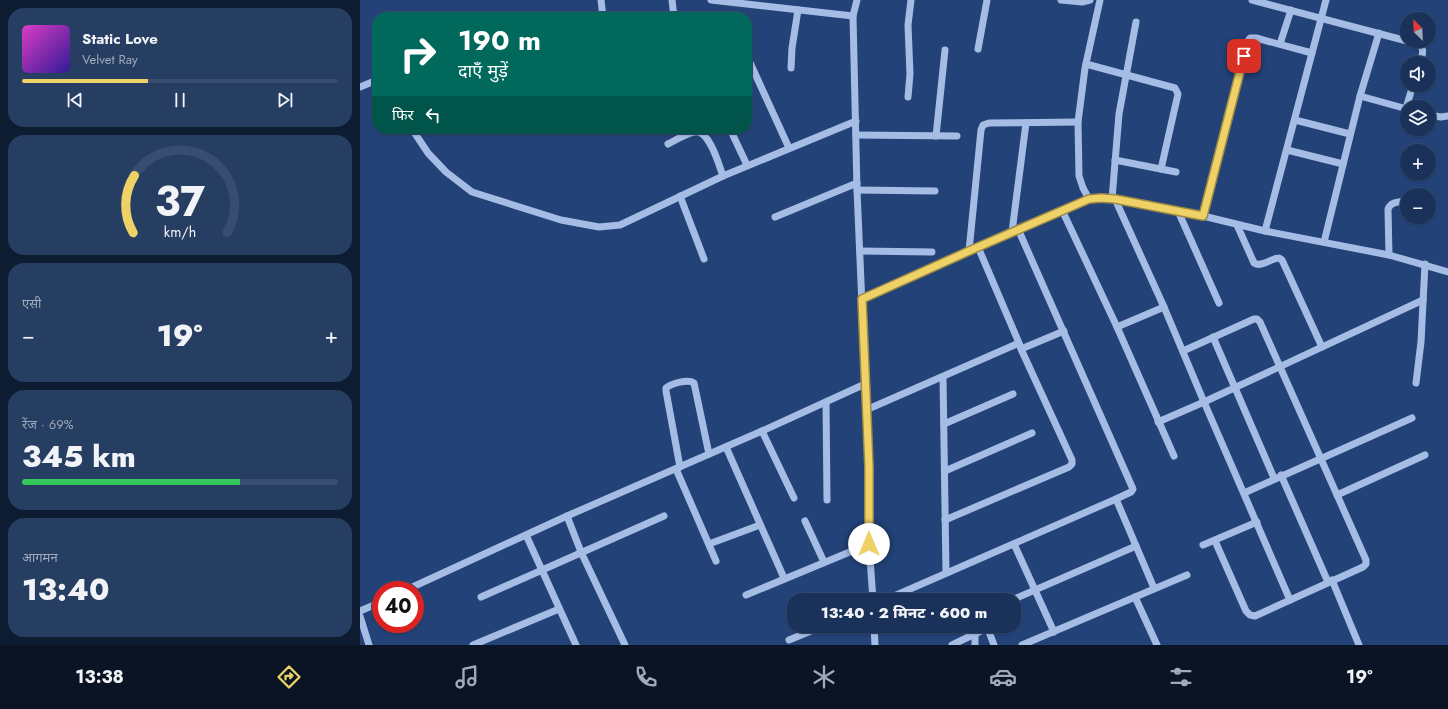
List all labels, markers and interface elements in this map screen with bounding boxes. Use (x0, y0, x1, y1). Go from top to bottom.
north arrow (1400, 12, 1436, 48)
map controls (1400, 12, 1436, 224)
text: 190 m (458, 20, 541, 61)
text: Static Love (82, 28, 158, 50)
icon: right (392, 28, 444, 80)
pin (1227, 39, 1261, 73)
icon: arrive (1233, 45, 1255, 67)
text: Velvet Ray (82, 50, 138, 69)
button: sound (1400, 56, 1436, 92)
text: दाएँ मुड़ें (458, 58, 508, 84)
icon: previous (64, 89, 86, 111)
icon: pause (169, 89, 191, 111)
icon: next (274, 89, 296, 111)
button: layers (1400, 100, 1436, 136)
text: फिर (392, 104, 414, 126)
icon: left (422, 104, 444, 126)
button: + (1400, 144, 1436, 180)
text: 37 (155, 171, 205, 232)
button: − (1400, 188, 1436, 224)
text: km/h (164, 222, 196, 242)
text: एसी (22, 294, 41, 313)
text: 19° (157, 314, 203, 357)
text: − (22, 319, 35, 351)
text: + (324, 319, 338, 351)
text: रेंज · 69% (22, 415, 73, 434)
text: 345 km (22, 435, 136, 478)
position arrow (848, 523, 890, 565)
text: आगमन (22, 548, 58, 567)
text: 13:40 (22, 568, 109, 611)
speed limit sign: 40 (372, 581, 424, 633)
text: 13:40 · 2 मिनट · 600 m (821, 602, 987, 624)
icon: directions (275, 663, 303, 691)
icon: music (453, 663, 481, 691)
icon: phone (632, 663, 660, 691)
icon: climate (810, 663, 838, 691)
icon: car (989, 663, 1017, 691)
icon: filters (1167, 663, 1195, 691)
text: 13:38 (75, 664, 124, 690)
text: 19° (1346, 664, 1373, 690)

